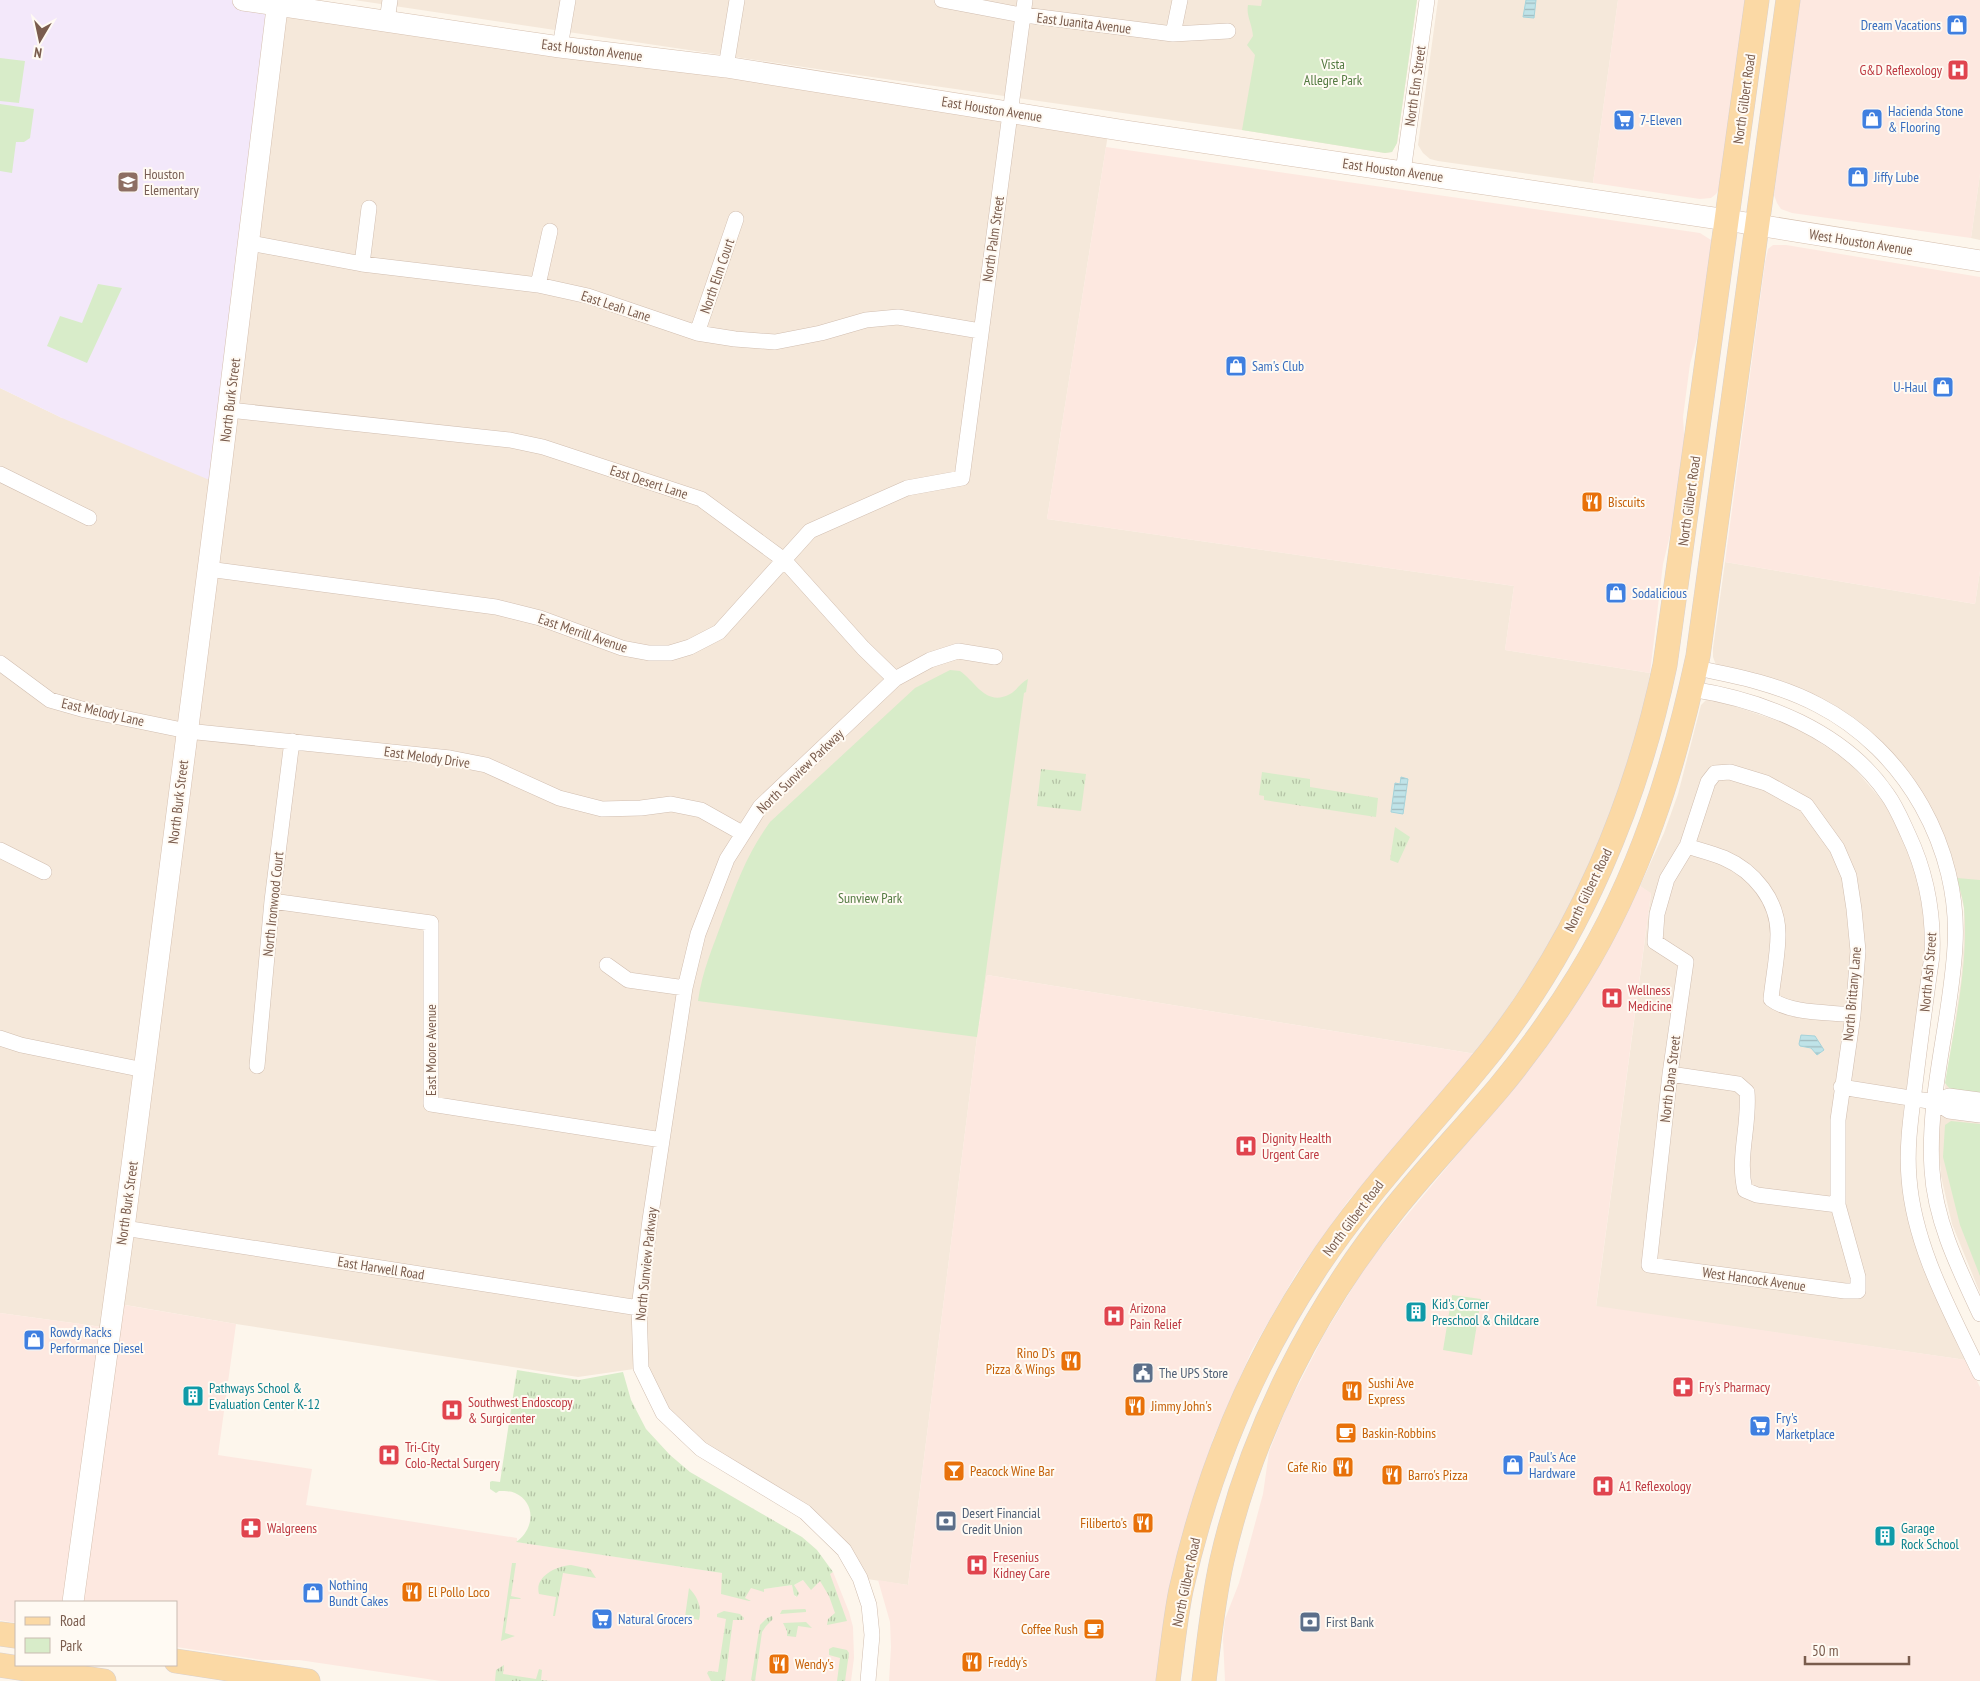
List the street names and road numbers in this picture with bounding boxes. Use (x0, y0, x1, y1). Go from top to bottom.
street label: East Juanita Avenue (1036, 8, 1132, 38)
street label: East Houston Avenue (541, 35, 644, 65)
street label: North Elm Street (1400, 44, 1430, 127)
street label: North Gilbert Road (1729, 53, 1759, 145)
street label: East Houston Avenue (940, 92, 1044, 126)
street label: East Houston Avenue (1342, 154, 1445, 186)
street label: North Palm Street (978, 195, 1008, 283)
street label: West Houston Avenue (1808, 225, 1914, 259)
street label: North Elm Court (696, 236, 738, 316)
street label: East Leah Lane (579, 286, 653, 326)
street label: North Burk Street (216, 357, 244, 443)
street label: North Gilbert Road (1674, 455, 1704, 547)
street label: East Desert Lane (608, 461, 690, 503)
street label: East Merrill Avenue (536, 609, 630, 657)
street label: East Melody Lane (60, 694, 146, 730)
street label: North Sunview Parkway (753, 724, 848, 817)
street label: East Melody Drive (383, 742, 471, 772)
street label: North Burk Street (164, 759, 192, 845)
street label: North Gilbert Road (1560, 845, 1616, 935)
street label: North Ironwood Court (259, 850, 287, 957)
street label: North Ash Street (1916, 931, 1940, 1013)
street label: North Brittany Lane (1839, 946, 1865, 1042)
street label: East Moore Avenue (422, 1004, 440, 1096)
street label: North Dana Street (1656, 1034, 1684, 1123)
street label: North Burk Street (112, 1160, 142, 1246)
street label: North Gilbert Road (1319, 1176, 1387, 1260)
street label: North Sunview Parkway (631, 1206, 661, 1322)
street label: East Harwell Road (336, 1252, 426, 1284)
street label: West Hancock Avenue (1701, 1263, 1807, 1295)
street label: North Gilbert Road (1168, 1536, 1204, 1628)

